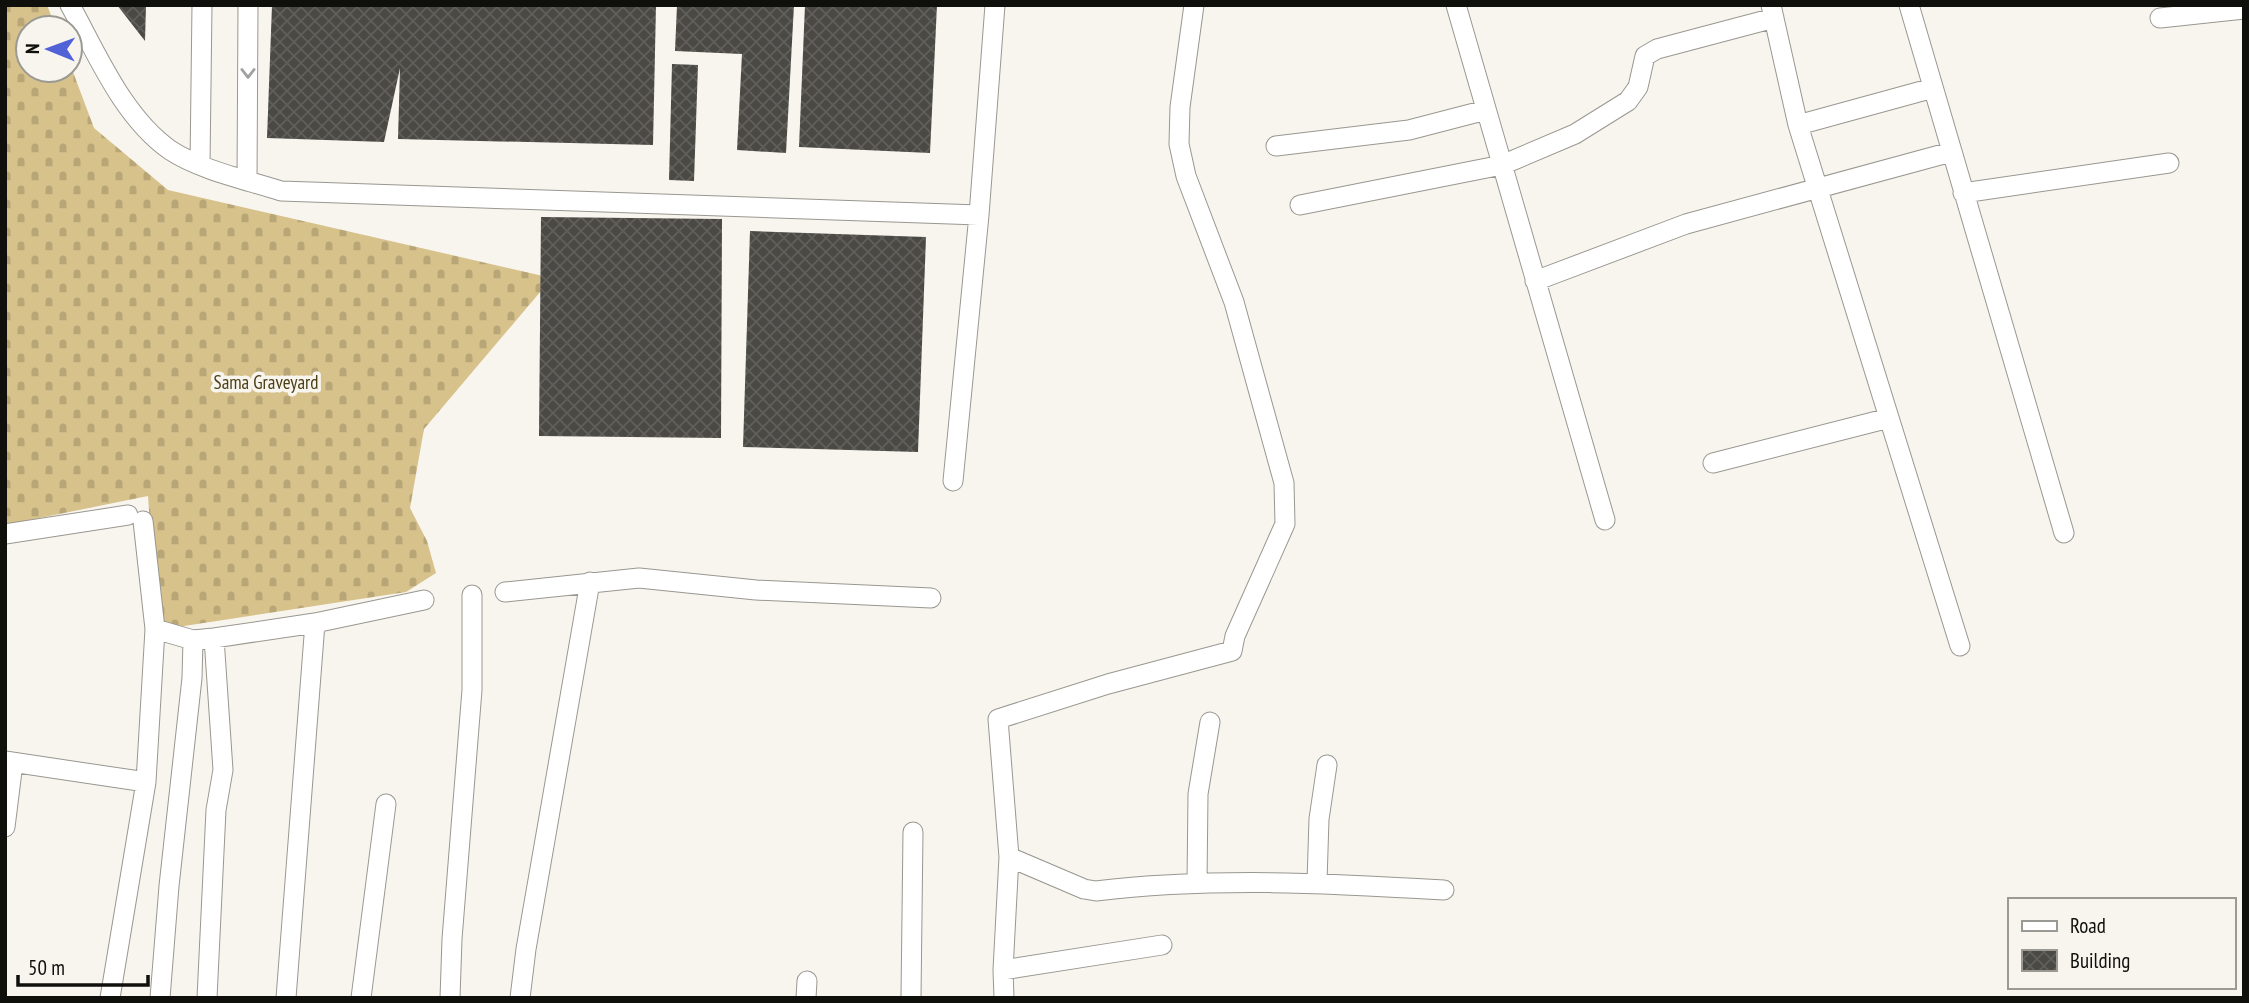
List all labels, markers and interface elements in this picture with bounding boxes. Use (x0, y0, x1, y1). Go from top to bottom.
north arrow (14, 14, 84, 84)
text: N (20, 43, 44, 54)
one-way arrow (240, 69, 256, 79)
park label: Sama Graveyard (214, 370, 318, 394)
legend (2008, 898, 2235, 989)
text: Road (2070, 912, 2106, 939)
scale bar (18, 944, 147, 988)
text: Building (2070, 947, 2130, 974)
text: 50 m (28, 954, 65, 981)

